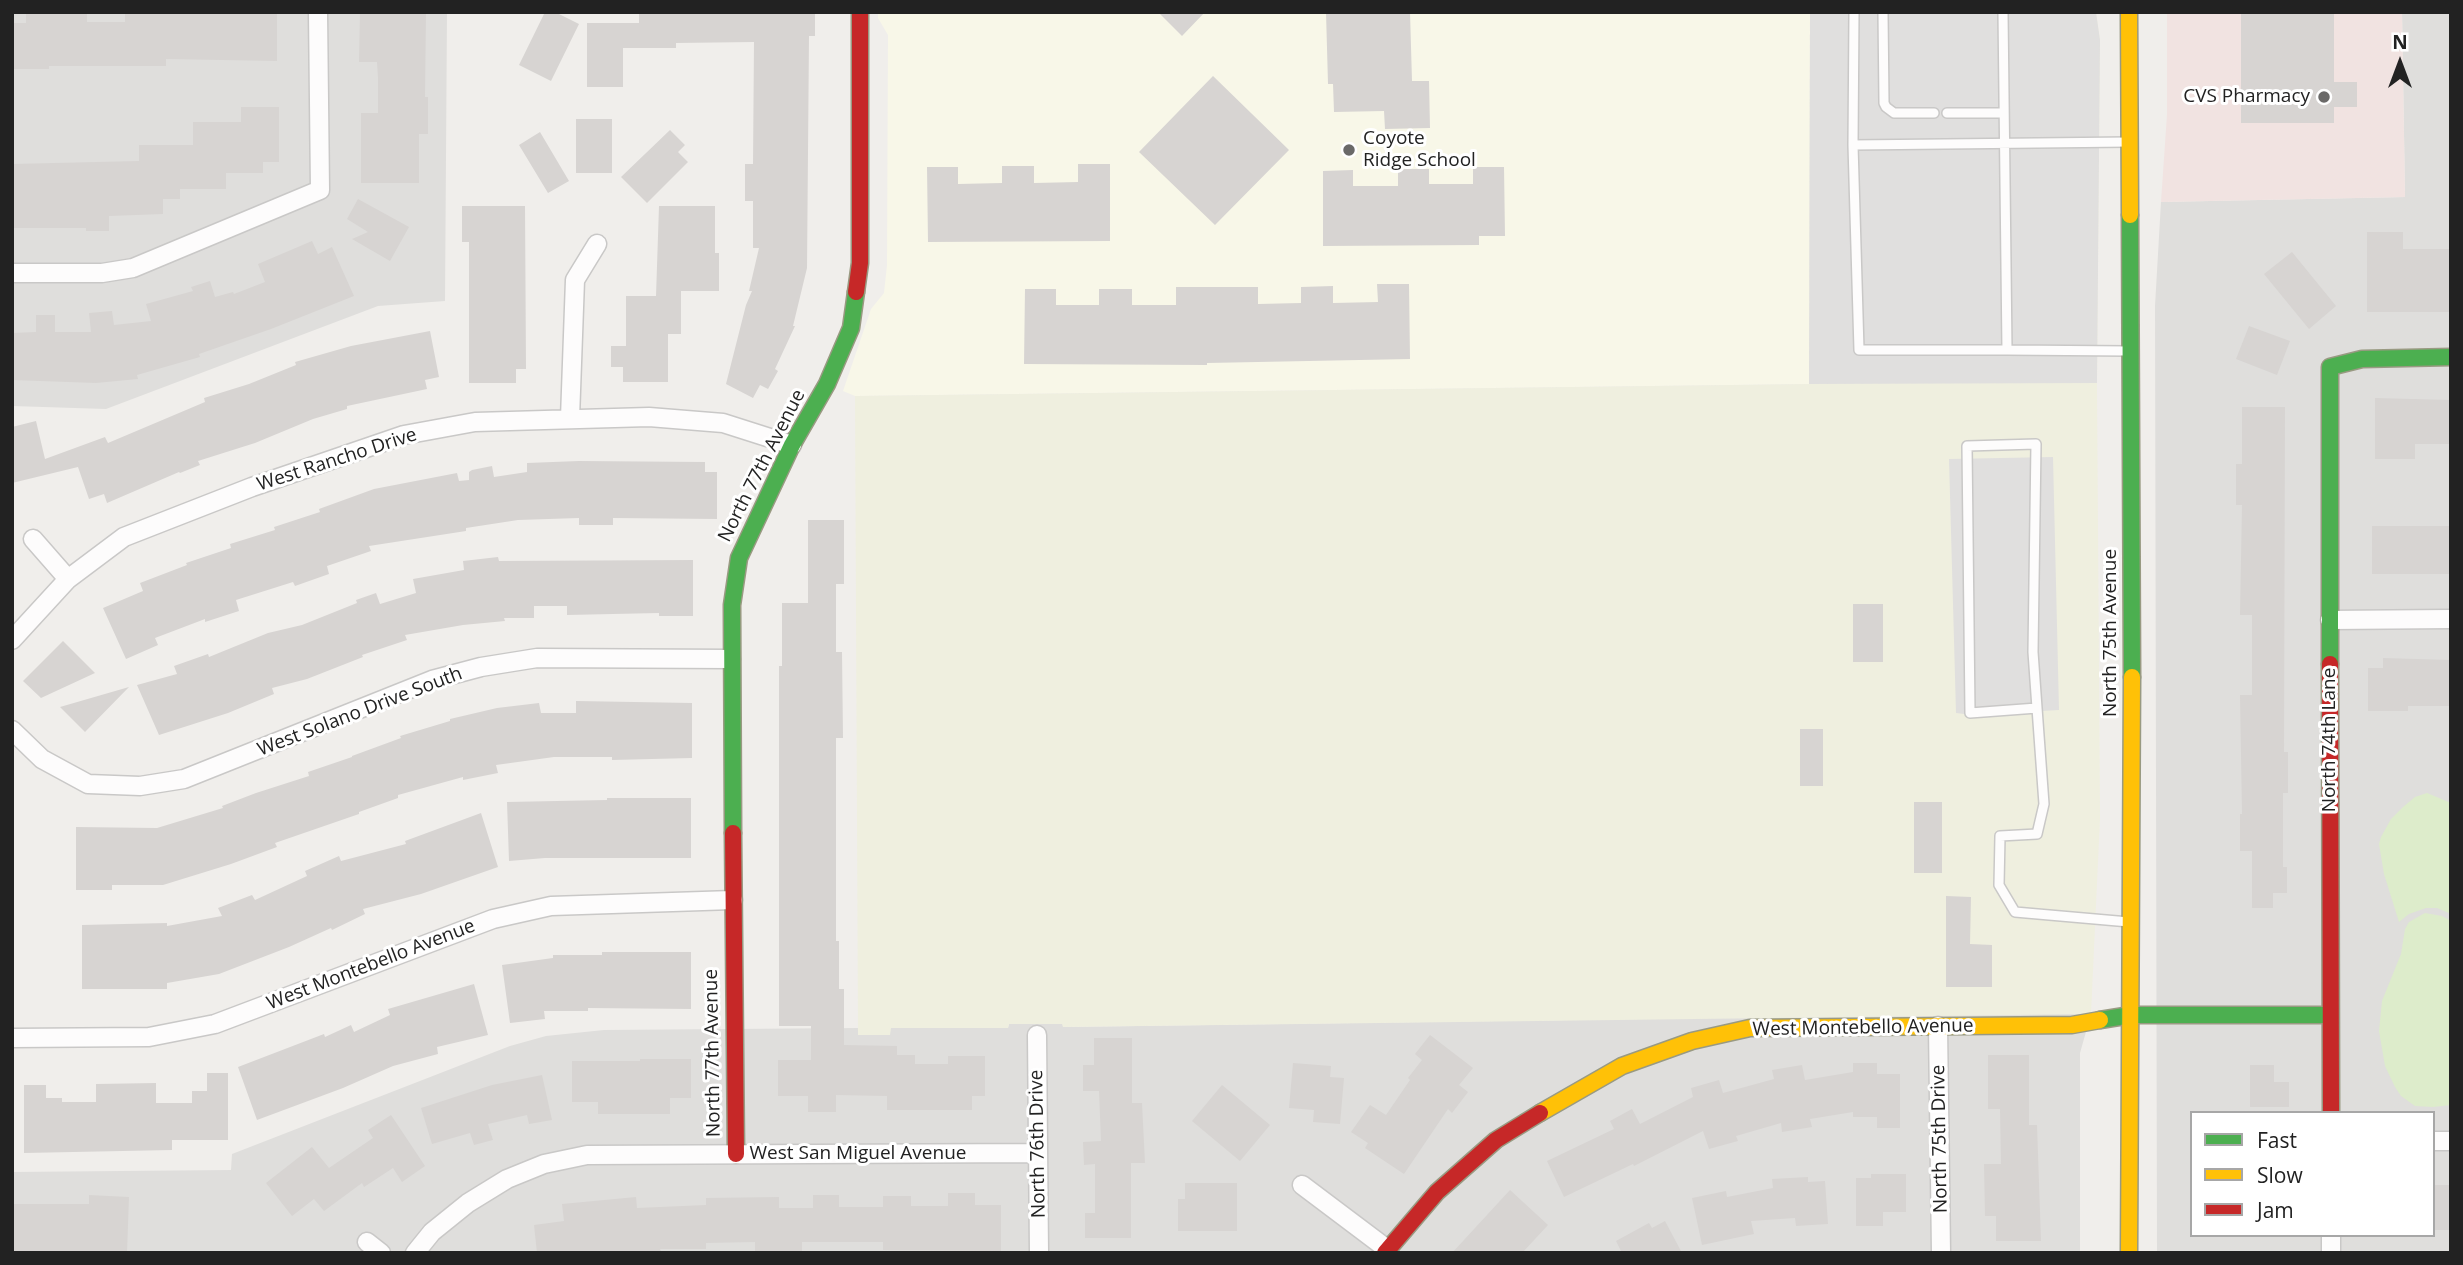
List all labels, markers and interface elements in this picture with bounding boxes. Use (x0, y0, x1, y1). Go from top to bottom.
north arrow (2365, 28, 2435, 98)
text: N (2392, 29, 2408, 55)
place label: CVS Pharmacy (2183, 86, 2310, 108)
marker: CVS Pharmacy (2316, 89, 2332, 105)
place label: Coyote Ridge School (1363, 128, 1476, 172)
marker: Coyote Ridge School (1341, 142, 1357, 158)
street label: North 77th Avenue (714, 386, 810, 546)
street label: West Rancho Drive (254, 423, 420, 497)
street label: North 75th Avenue (2100, 549, 2122, 717)
street label: West Solano Drive South (254, 662, 466, 762)
street label: North 74th Lane (2319, 668, 2341, 812)
street label: West Montebello Avenue (264, 915, 478, 1015)
street label: North 77th Avenue (700, 969, 726, 1137)
street label: West Montebello Avenue (1752, 1015, 1974, 1041)
street label: North 75th Drive (1927, 1065, 1953, 1213)
street label: North 76th Drive (1025, 1070, 1051, 1218)
legend (2190, 1111, 2435, 1237)
text: Fast (2257, 1126, 2297, 1154)
street label: West San Miguel Avenue (750, 1143, 966, 1165)
text: Slow (2257, 1161, 2303, 1189)
text: Jam (2257, 1196, 2294, 1224)

